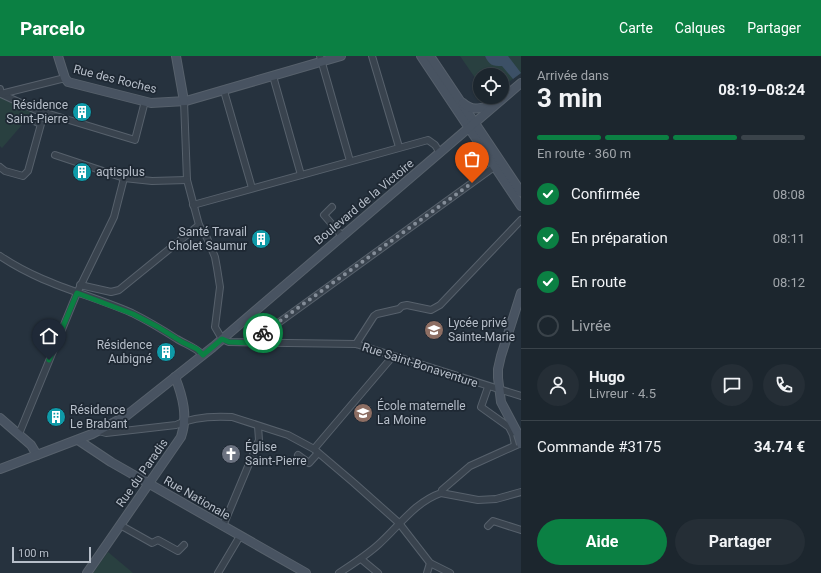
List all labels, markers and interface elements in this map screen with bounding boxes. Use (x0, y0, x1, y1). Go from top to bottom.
text: Parcelo (20, 17, 85, 40)
text: Carte (619, 20, 653, 36)
text: Calques (675, 20, 725, 36)
text: Partager (747, 20, 801, 36)
street label: Rue des Roches (72, 62, 158, 96)
map controls (473, 68, 509, 104)
button: locate (473, 68, 509, 104)
text: Arrivée dans (537, 68, 609, 83)
text: 08:19–08:24 (718, 81, 805, 99)
text: 3 min (537, 83, 602, 113)
place label: Résidence Saint-Pierre (6, 98, 68, 126)
building icon: Résidence Saint-Pierre (71, 101, 93, 123)
pin (455, 142, 489, 183)
text: En route · 360 m (537, 146, 631, 161)
icon: bag (461, 148, 483, 170)
street label: Boulevard de la Victoire (311, 156, 417, 248)
building icon: aqtisplus (71, 161, 93, 183)
place label: aqtisplus (96, 165, 145, 179)
icon: check (537, 183, 559, 205)
text: Confirmée (571, 185, 640, 203)
text: 08:08 (773, 187, 805, 202)
place label: Santé Travail Cholet Saumur (168, 225, 247, 253)
icon: check (537, 227, 559, 249)
building icon: Santé Travail Cholet Saumur (250, 228, 272, 250)
text: En préparation (571, 229, 668, 247)
text: 08:11 (773, 231, 805, 246)
icon: check (537, 271, 559, 293)
text: En route (571, 273, 626, 291)
text: 08:12 (773, 275, 805, 290)
courier (243, 313, 283, 353)
place label: Lycée privé Sainte-Marie (448, 316, 515, 344)
text: Livrée (571, 317, 611, 335)
pin (32, 319, 66, 360)
school or university icon: Lycée privé Sainte-Marie (423, 319, 445, 341)
icon: bike (252, 322, 274, 344)
icon: home (38, 325, 60, 347)
place label: Résidence Aubigné (97, 338, 152, 366)
street label: Rue Saint-Bonaventure (360, 340, 480, 390)
building icon: Résidence Aubigné (155, 341, 177, 363)
button: person (537, 364, 579, 406)
button: chat (711, 364, 753, 406)
button: phone (763, 364, 805, 406)
text: Hugo (589, 368, 625, 386)
text: Livreur · 4.5 (589, 386, 656, 401)
place label: École maternelle La Moine (377, 398, 466, 427)
school or university icon: École maternelle La Moine (352, 402, 374, 424)
place label: Résidence Le Brabant (70, 403, 128, 431)
building icon: Résidence Le Brabant (45, 406, 67, 428)
street label: Rue du Paradis (113, 436, 171, 510)
text: Commande #3175 (537, 438, 661, 456)
text: 34.74 € (754, 438, 805, 456)
place label: Église Saint-Pierre (245, 439, 307, 468)
church icon: Église Saint-Pierre (220, 443, 242, 465)
street label: Rue Nationale (161, 473, 233, 523)
button: Aide (537, 519, 667, 565)
button: Partager (675, 519, 805, 565)
scale bar (12, 545, 91, 564)
text: 100 m (18, 547, 49, 560)

